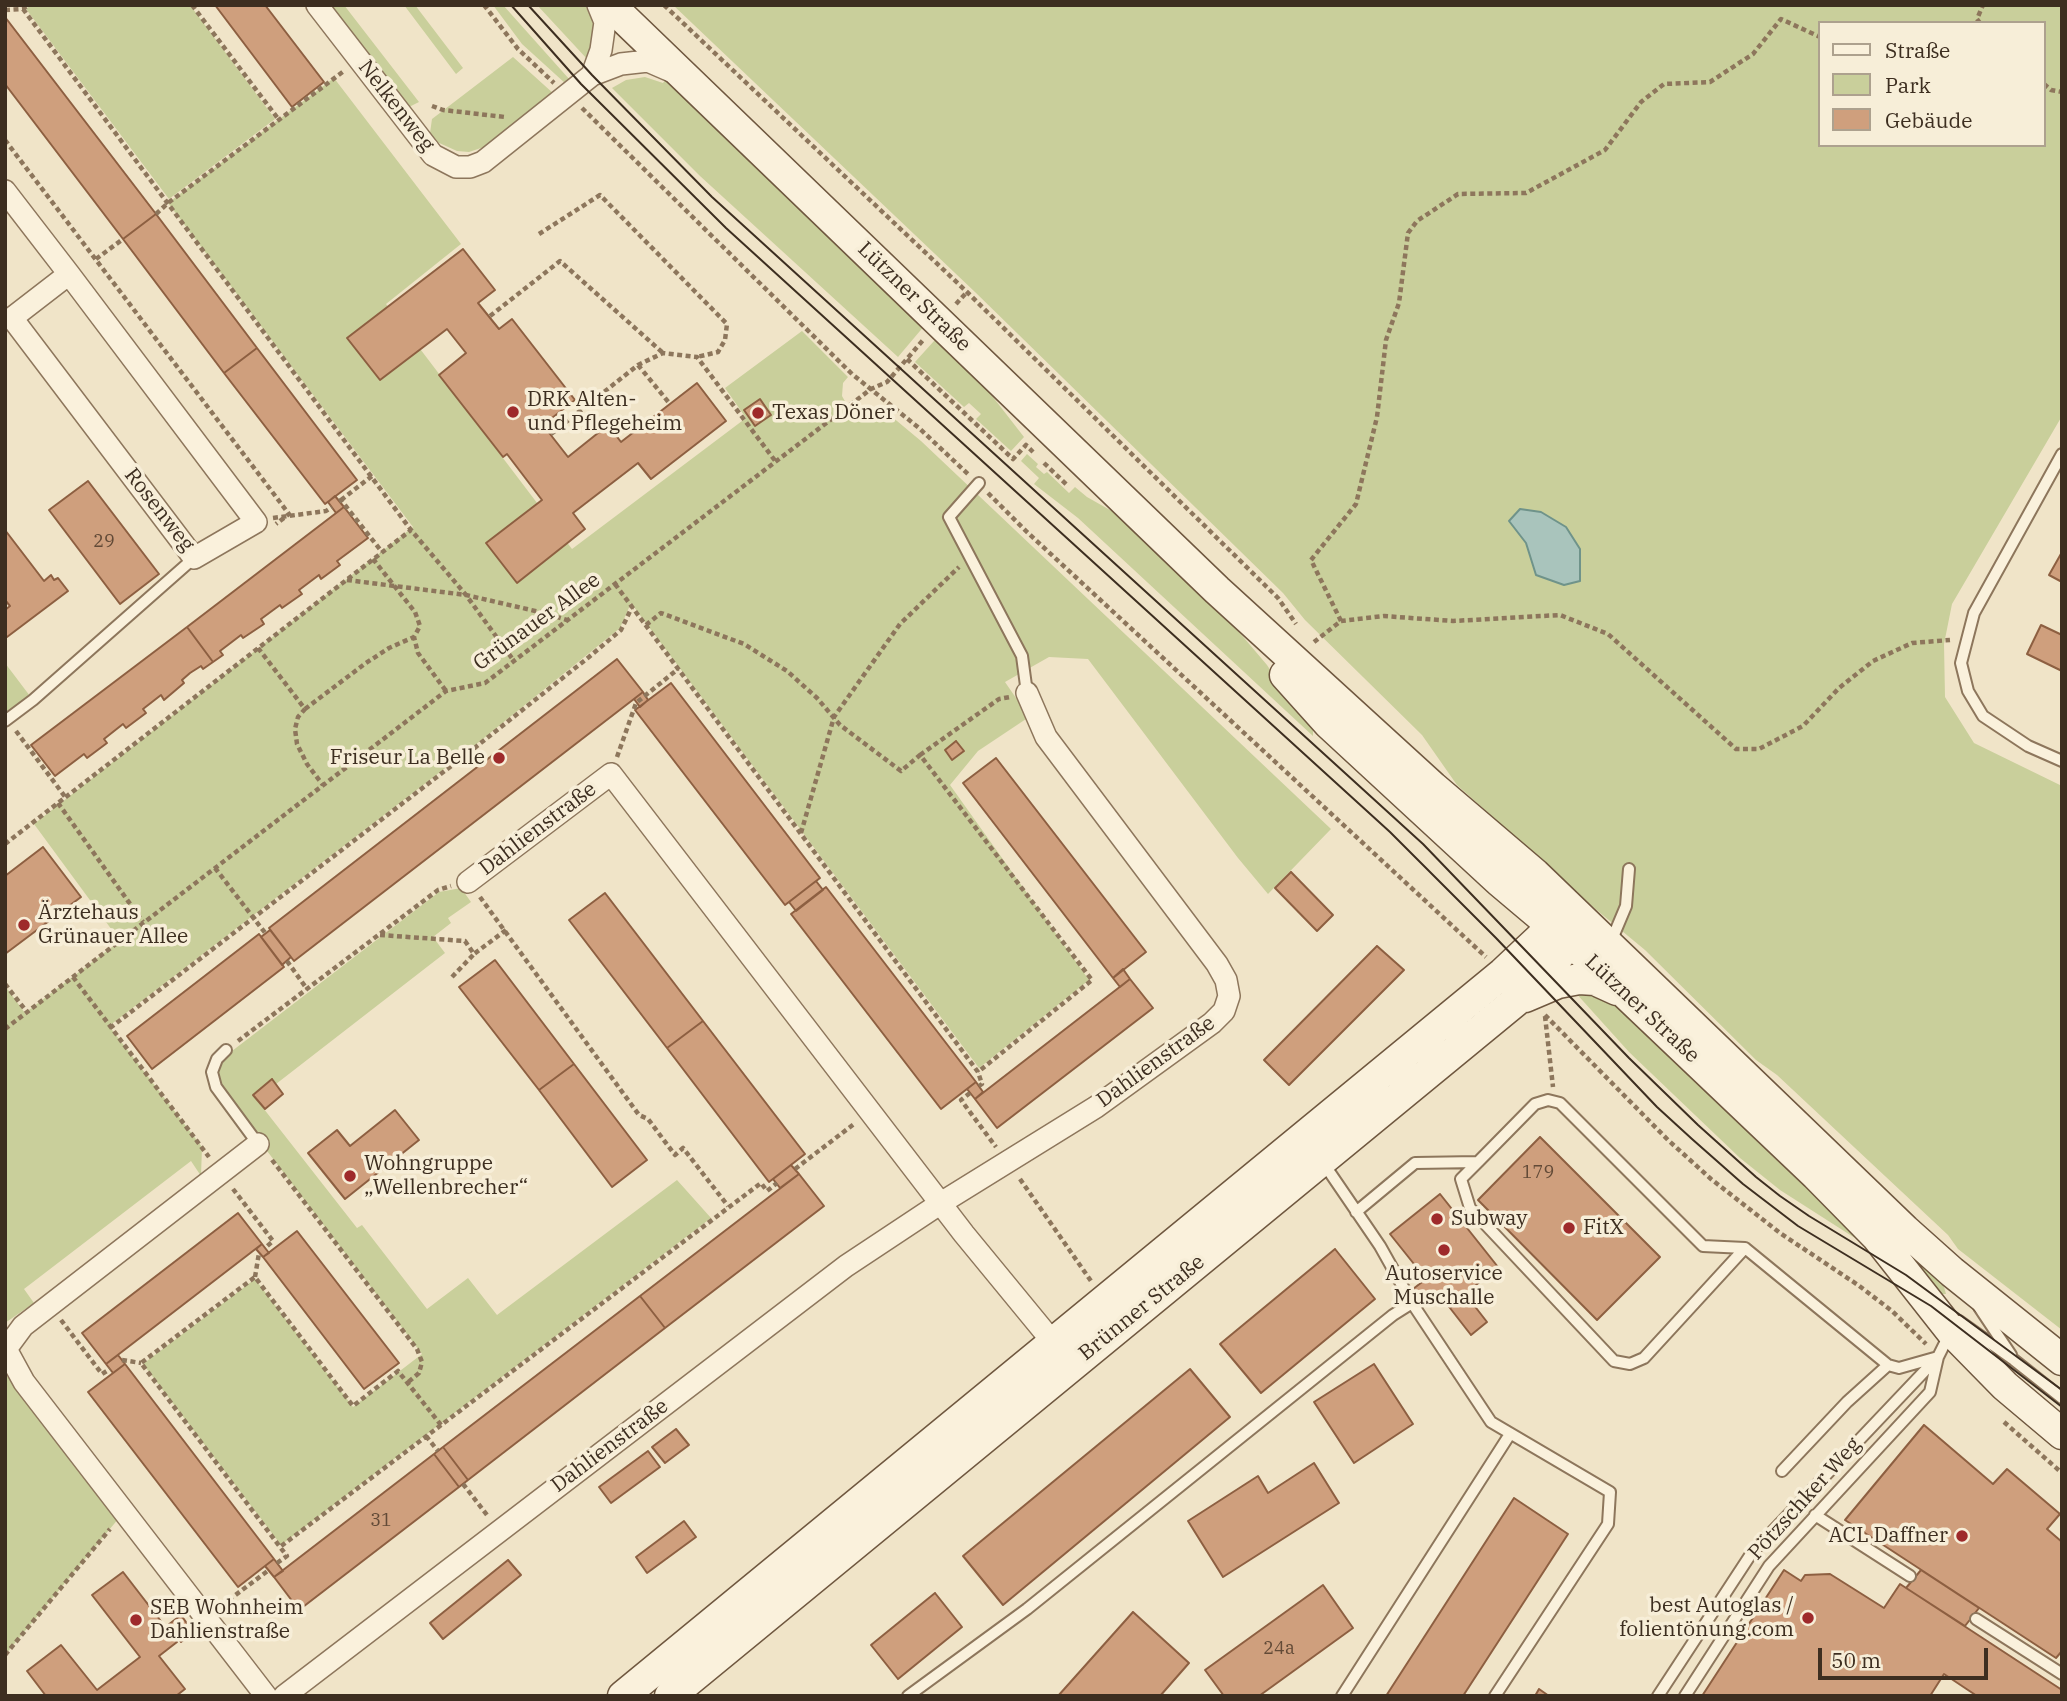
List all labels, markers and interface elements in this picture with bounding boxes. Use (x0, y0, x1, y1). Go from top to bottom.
legend (1818, 21, 2046, 147)
text: Straße (1885, 36, 1950, 64)
street label: Nelkenweg (353, 55, 439, 157)
text: Park (1885, 71, 1931, 99)
text: Gebäude (1885, 106, 1973, 134)
street label: Lützner Straße (852, 237, 976, 357)
place label: DRK Alten- und Pflegeheim (527, 387, 682, 437)
place label: Texas Döner (772, 400, 895, 426)
marker: DRK Alten- und Pflegeheim (505, 404, 521, 420)
marker: Texas Döner (750, 405, 766, 421)
street label: Rosenweg (119, 463, 199, 557)
house number: 29 (93, 531, 115, 553)
street label: Grünauer Allee (469, 568, 605, 676)
place label: Friseur La Belle (330, 745, 485, 771)
marker: Friseur La Belle (491, 750, 507, 766)
street label: Dahlienstraße (475, 777, 601, 881)
place label: Ärztehaus Grünauer Allee (38, 900, 188, 950)
marker: Ärztehaus Grünauer Allee (16, 917, 32, 933)
street label: Lützner Straße (1579, 950, 1705, 1068)
street label: Dahlienstraße (1092, 1011, 1220, 1113)
place label: Wohngruppe „Wellenbrecher“ (364, 1151, 528, 1201)
house number: 179 (1522, 1162, 1554, 1184)
marker: Wohngruppe „Wellenbrecher“ (342, 1168, 358, 1184)
place label: Subway (1451, 1206, 1527, 1232)
marker: Subway (1429, 1211, 1445, 1227)
place label: FitX (1583, 1215, 1624, 1241)
marker: FitX (1561, 1220, 1577, 1236)
marker: Autoservice Muschalle (1436, 1242, 1452, 1258)
street label: Brünner Straße (1074, 1250, 1210, 1366)
place label: Autoservice Muschalle (1385, 1261, 1503, 1311)
street label: Dahlienstraße (547, 1394, 673, 1498)
street label: Pötzschker Weg (1743, 1433, 1867, 1565)
house number: 31 (370, 1510, 392, 1532)
place label: ACL Daffner (1829, 1523, 1948, 1549)
marker: ACL Daffner (1954, 1528, 1970, 1544)
place label: best Autoglas / folientönung.com (1619, 1593, 1794, 1643)
place label: SEB Wohnheim Dahlienstraße (150, 1595, 303, 1645)
marker: best Autoglas / folientönung.com (1800, 1610, 1816, 1626)
marker: SEB Wohnheim Dahlienstraße (128, 1612, 144, 1628)
scale bar (1822, 1634, 1992, 1678)
house number: 24a (1263, 1638, 1295, 1660)
text: 50 m (1831, 1646, 1881, 1674)

